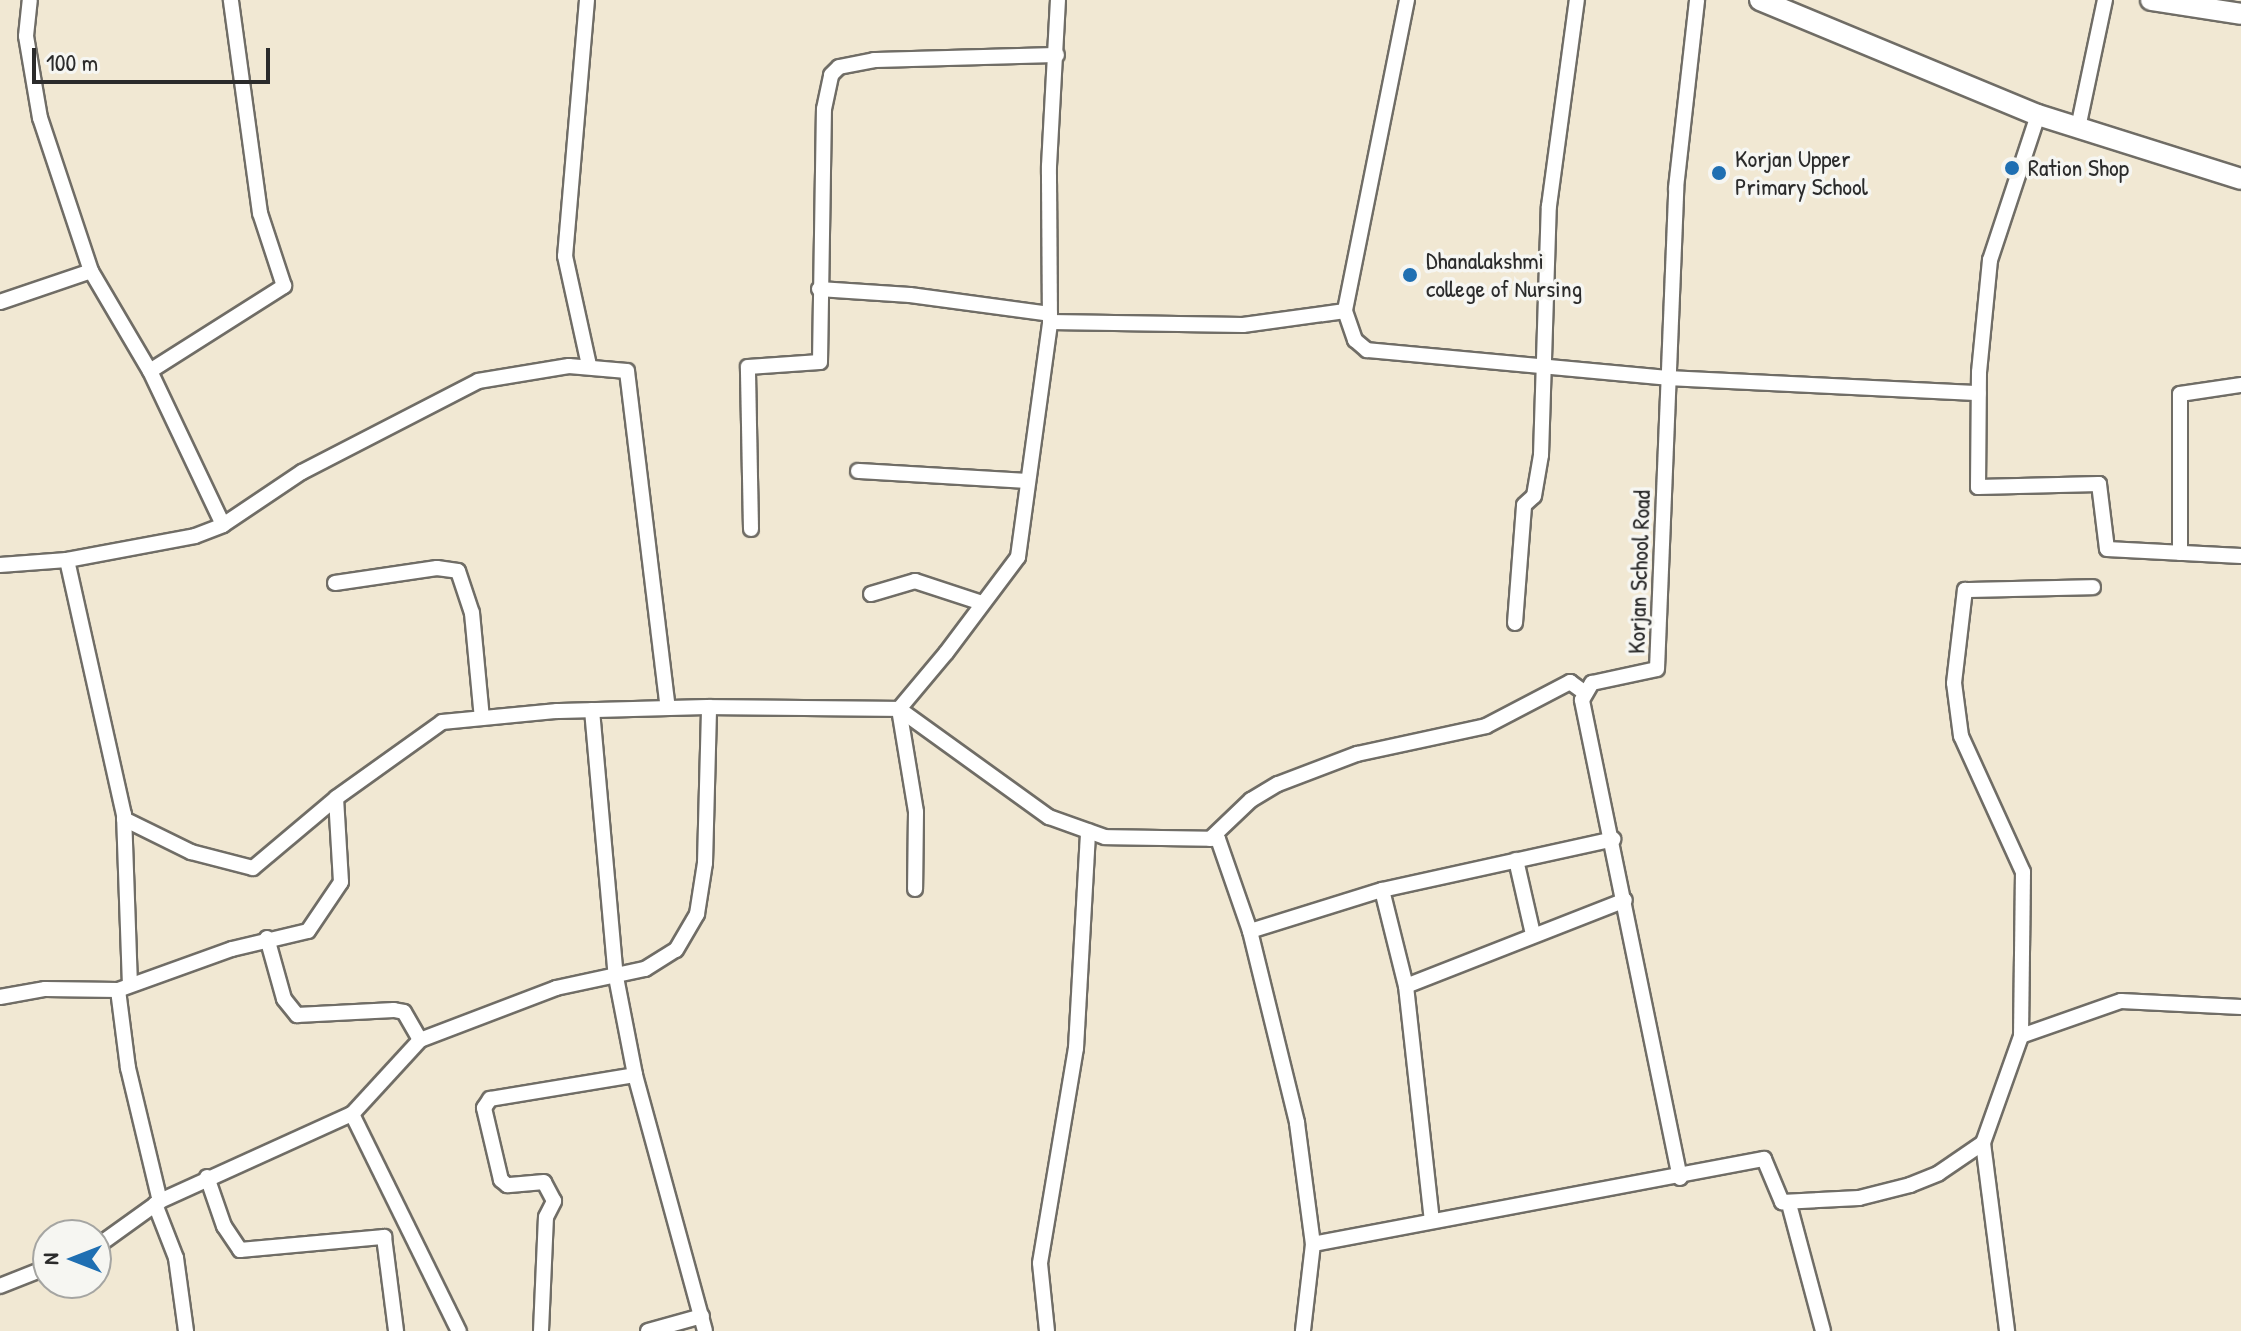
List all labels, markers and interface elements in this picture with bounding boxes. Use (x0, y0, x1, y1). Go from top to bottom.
scale bar (36, 32, 274, 82)
text: 100 m (46, 46, 98, 78)
place label: Korjan Upper Primary School (1735, 145, 1868, 201)
place label: Ration Shop (2028, 154, 2129, 182)
marker: Ration Shop (2003, 159, 2021, 177)
marker: Korjan Upper Primary School (1710, 164, 1728, 182)
place label: Dhanalakshmi college of Nursing (1426, 247, 1582, 303)
marker: Dhanalakshmi college of Nursing (1401, 266, 1419, 284)
street label: Korjan School Road (1622, 490, 1656, 654)
north arrow (32, 1219, 112, 1299)
text: N (35, 1253, 65, 1265)

